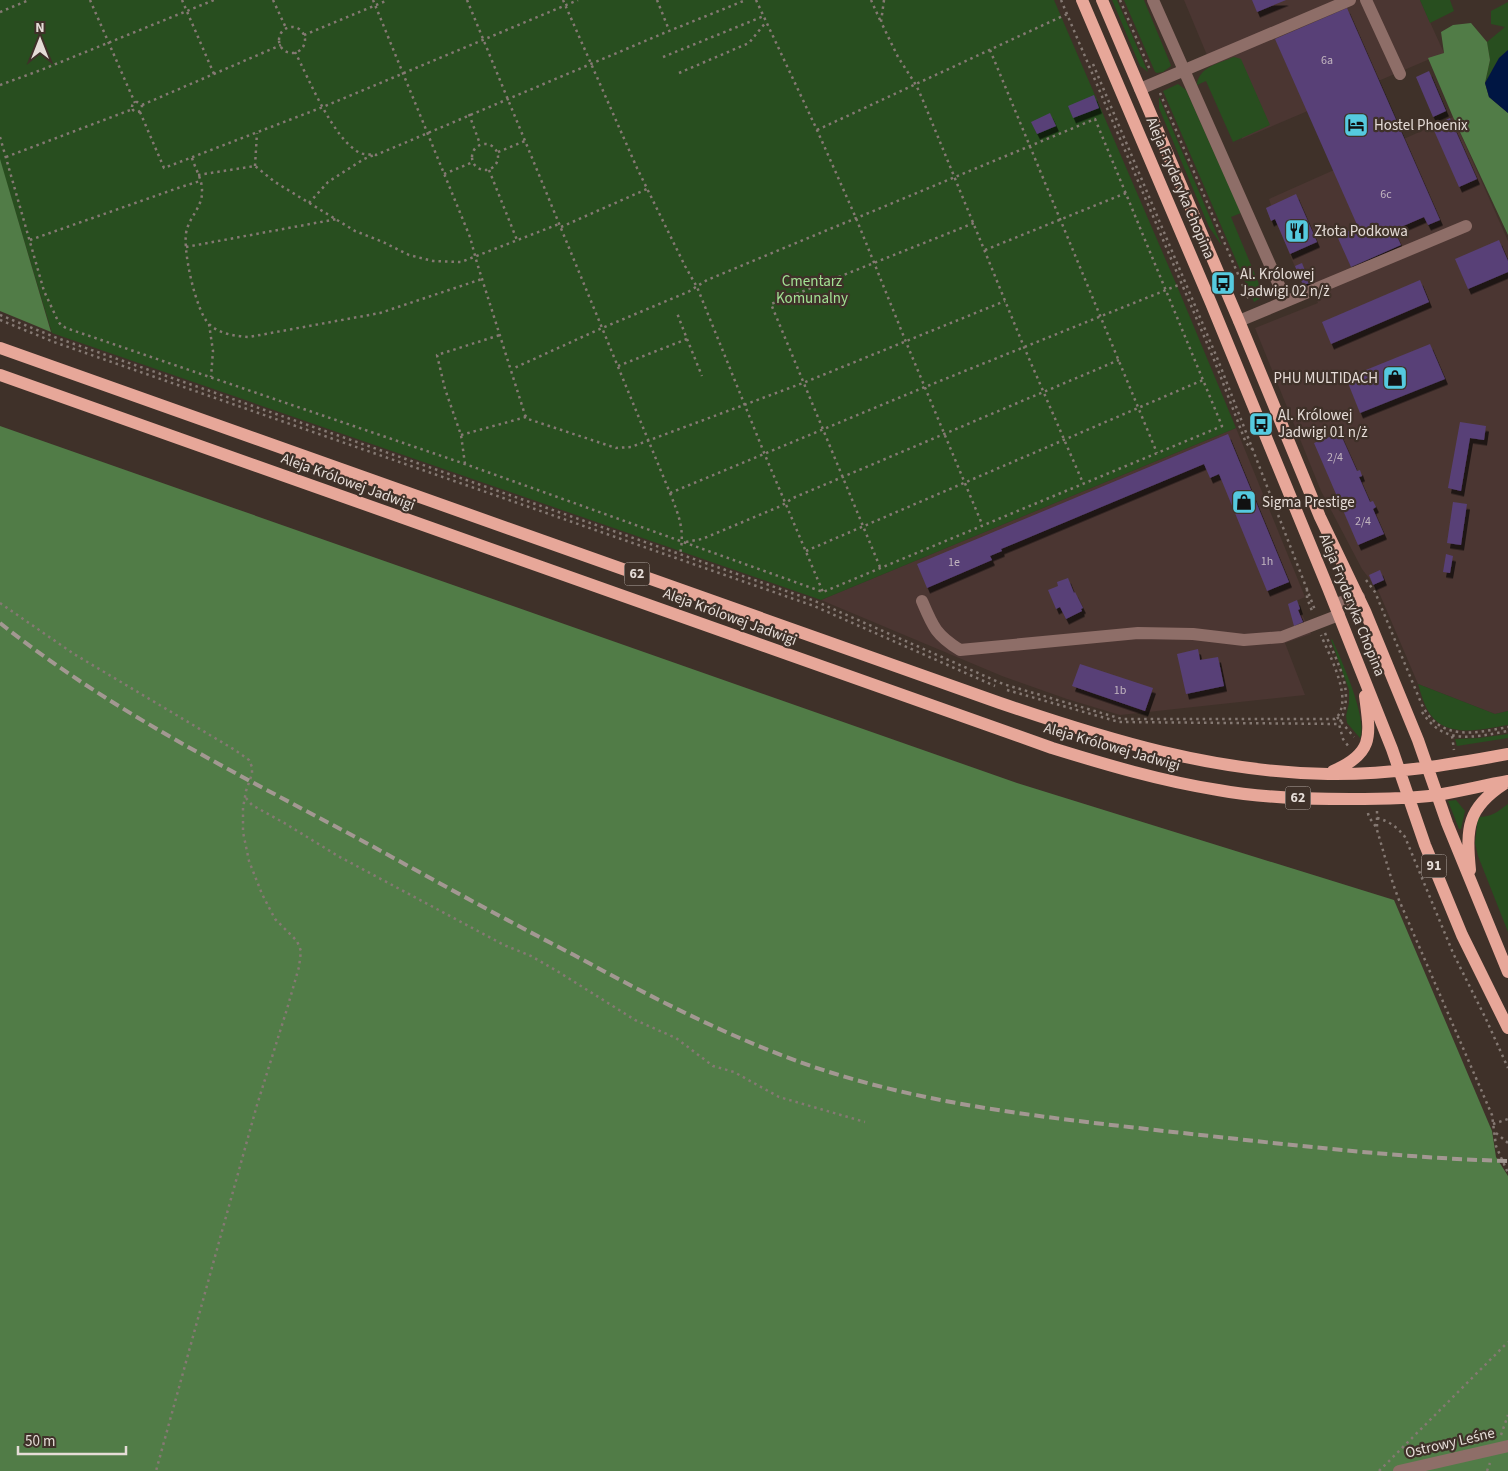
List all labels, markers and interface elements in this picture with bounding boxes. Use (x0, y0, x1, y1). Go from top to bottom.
north arrow (15, 15, 65, 65)
text: N (35, 18, 45, 38)
house number: 6a (1321, 52, 1333, 69)
hotel icon: Hostel Phoenix (1343, 112, 1369, 138)
street label: Aleja Fryderyka Chopina (1141, 114, 1219, 262)
place label: Hostel Phoenix (1374, 115, 1468, 136)
house number: 6c (1380, 186, 1392, 203)
restaurant icon: Złota Podkowa (1284, 218, 1310, 244)
place label: Złota Podkowa (1314, 221, 1408, 242)
place label: Al. Królowej Jadwigi 02 n/ż (1240, 264, 1330, 302)
bus stop icon: Al. Królowej Jadwigi 02 n/ż (1210, 270, 1236, 296)
park label: Cmentarz Komunalny (776, 271, 848, 309)
shop icon: PHU MULTIDACH (1382, 365, 1408, 391)
place label: PHU MULTIDACH (1274, 368, 1378, 389)
place label: Al. Królowej Jadwigi 01 n/ż (1278, 405, 1368, 443)
bus stop icon: Al. Królowej Jadwigi 01 n/ż (1248, 411, 1274, 437)
street label: Aleja Królowej Jadwigi (278, 448, 418, 516)
house number: 2/4 (1327, 449, 1343, 466)
shop icon: Sigma Prestige (1231, 489, 1257, 515)
place label: Sigma Prestige (1262, 492, 1355, 513)
house number: 2/4 (1355, 513, 1371, 530)
street label: Aleja Fryderyka Chopina (1314, 531, 1390, 679)
house number: 1h (1261, 553, 1273, 570)
house number: 1e (948, 554, 960, 571)
road number: 62 (624, 562, 650, 586)
street label: Aleja Królowej Jadwigi (660, 583, 800, 651)
house number: 1b (1114, 682, 1127, 699)
street label: Aleja Królowej Jadwigi (1041, 717, 1183, 777)
road number: 62 (1286, 786, 1310, 810)
road number: 91 (1422, 854, 1446, 878)
street label: Ostrowy Leśne (1403, 1422, 1497, 1464)
scale bar (18, 1424, 125, 1456)
text: 50 m (25, 1431, 55, 1452)

